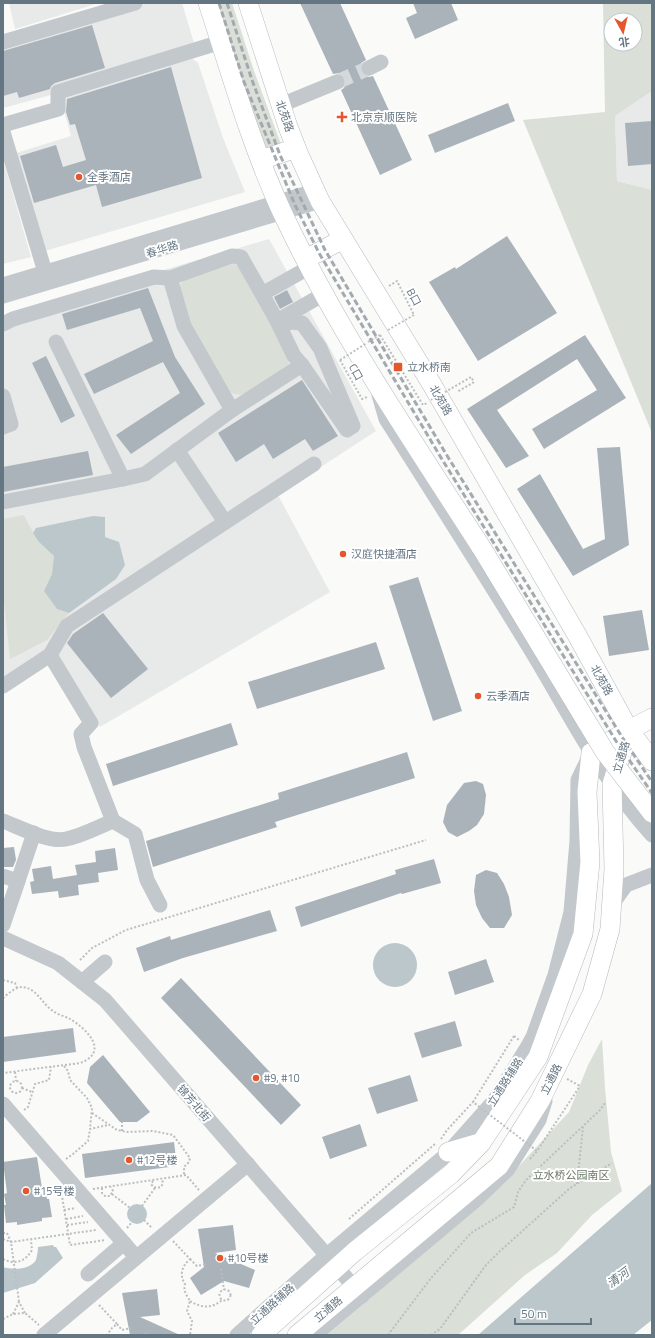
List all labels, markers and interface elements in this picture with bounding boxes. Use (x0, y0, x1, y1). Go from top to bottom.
north arrow (603, 12, 643, 52)
text: 北 (618, 33, 631, 51)
street label: 北苑路 (272, 98, 298, 134)
place label: 北京京顺医院 (351, 109, 417, 125)
marker: 北京京顺医院 (336, 111, 348, 123)
place label: 全季酒店 (87, 169, 131, 185)
marker: 全季酒店 (74, 172, 84, 182)
street label: 春华路 (144, 237, 180, 261)
street label: B口 (403, 285, 425, 309)
place label: 立水桥南 (407, 359, 451, 375)
street label: C口 (345, 361, 367, 383)
marker: 立水桥南 (392, 361, 404, 373)
street label: 北苑路 (426, 382, 456, 418)
place label: 汉庭快捷酒店 (351, 546, 417, 562)
marker: 汉庭快捷酒店 (338, 549, 348, 559)
street label: 北苑路 (587, 662, 617, 698)
place label: 云季酒店 (486, 688, 530, 704)
marker: 云季酒店 (473, 691, 483, 701)
street label: 立通路 (609, 739, 633, 775)
street label: 立通路辅路 (483, 1055, 527, 1109)
street label: 立通路 (536, 1061, 566, 1097)
place label: #9, #10 (264, 1070, 300, 1086)
marker: #9, #10 (251, 1073, 261, 1083)
street label: 锦芳北街 (174, 1081, 214, 1125)
place label: #12号楼 (137, 1152, 177, 1168)
marker: #12号楼 (124, 1155, 134, 1165)
park label: 立水桥公园南区 (533, 1167, 610, 1183)
place label: #15号楼 (34, 1183, 74, 1199)
marker: #15号楼 (21, 1186, 31, 1196)
place label: #10号楼 (228, 1250, 268, 1266)
marker: #10号楼 (215, 1253, 225, 1263)
water label: 清河 (602, 1262, 635, 1292)
street label: 立通路辅路 (246, 1280, 298, 1328)
street label: 立通路 (310, 1292, 346, 1326)
scale bar (515, 1300, 591, 1326)
text: 50 m (521, 1304, 547, 1323)

